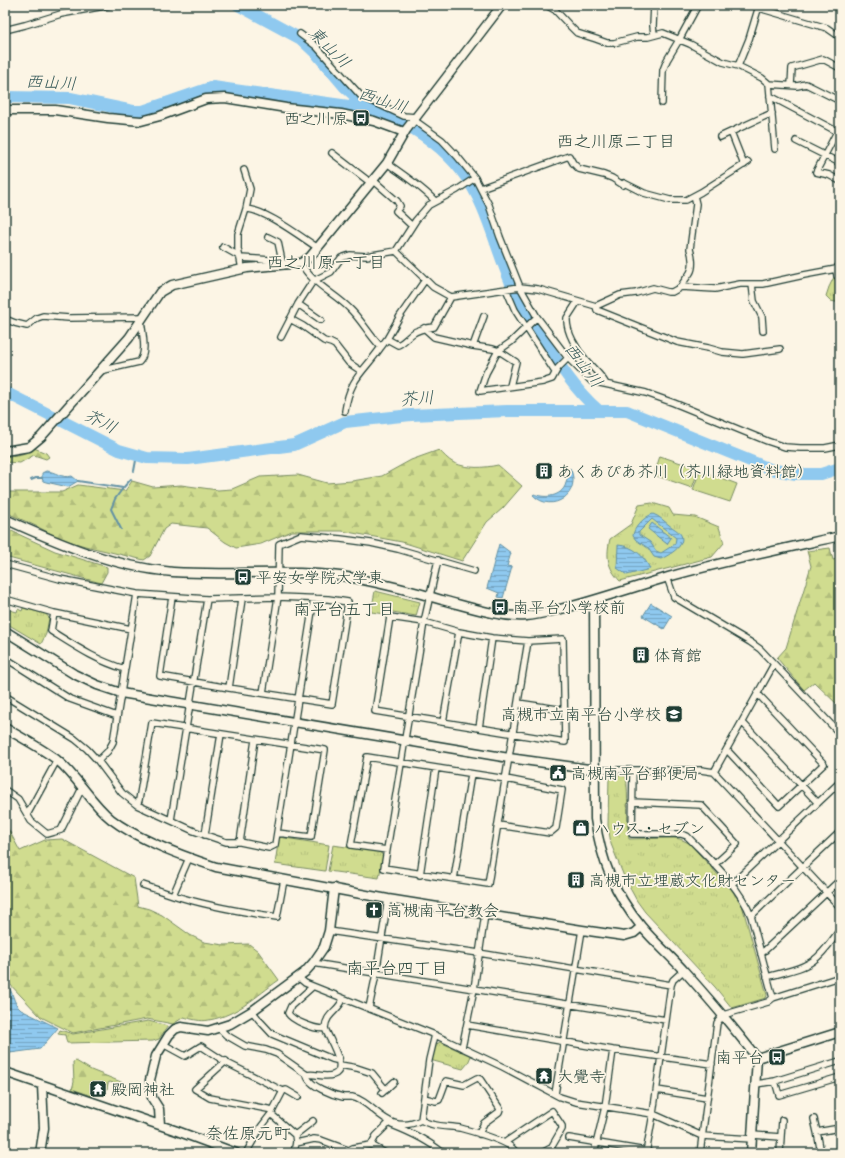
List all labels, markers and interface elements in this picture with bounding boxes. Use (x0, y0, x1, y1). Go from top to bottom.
water label: 東山川 (304, 22, 355, 73)
water label: 西山川 (25, 71, 77, 94)
water label: 西山川 (355, 83, 410, 118)
bus stop icon: 西之川原 (351, 108, 371, 128)
place label: 西之川原 (284, 109, 348, 129)
district label: 西之川原二丁目 (557, 131, 676, 152)
district label: 西之川原一丁目 (267, 252, 386, 273)
water label: 西山川 (560, 339, 607, 392)
water label: 芥川 (399, 387, 435, 410)
water label: 芥川 (81, 404, 121, 439)
building icon: あくあぴあ芥川（芥川緑地資料館） (534, 461, 554, 481)
place label: あくあぴあ芥川（芥川緑地資料館） (557, 462, 813, 482)
bus stop icon: 平安女学院大学東 (233, 567, 253, 587)
place label: 平安女学院大学東 (256, 568, 384, 588)
bus stop icon: 南平台小学校前 (490, 597, 510, 617)
place label: 南平台小学校前 (513, 598, 625, 618)
district label: 南平台五丁目 (293, 599, 395, 620)
building icon: 体育館 (631, 645, 651, 665)
place label: 体育館 (654, 646, 702, 666)
school or university icon: 高槻市立南平台小学校 (664, 704, 684, 724)
place label: 高槻市立南平台小学校 (501, 705, 661, 725)
public building icon: 高槻南平台郵便局 (548, 763, 568, 783)
place label: 高槻南平台郵便局 (571, 764, 699, 784)
shop icon: ハウス・セブン (571, 818, 591, 838)
place label: ハウス・セブン (594, 819, 705, 839)
building icon: 高槻市立埋蔵文化財センター (566, 870, 586, 890)
place label: 高槻市立埋蔵文化財センター (589, 871, 796, 891)
church icon: 高槻南平台教会 (364, 900, 384, 920)
place label: 高槻南平台教会 (387, 901, 499, 921)
district label: 南平台四丁目 (346, 958, 448, 979)
bus stop icon: 南平台 (767, 1047, 787, 1067)
place label: 南平台 (716, 1048, 764, 1068)
temple icon: 大覺寺 (534, 1066, 554, 1086)
place label: 大覺寺 (557, 1067, 605, 1087)
temple icon: 殿岡神社 (88, 1079, 108, 1099)
place label: 殿岡神社 (111, 1080, 175, 1100)
district label: 奈佐原元町 (206, 1123, 291, 1144)

